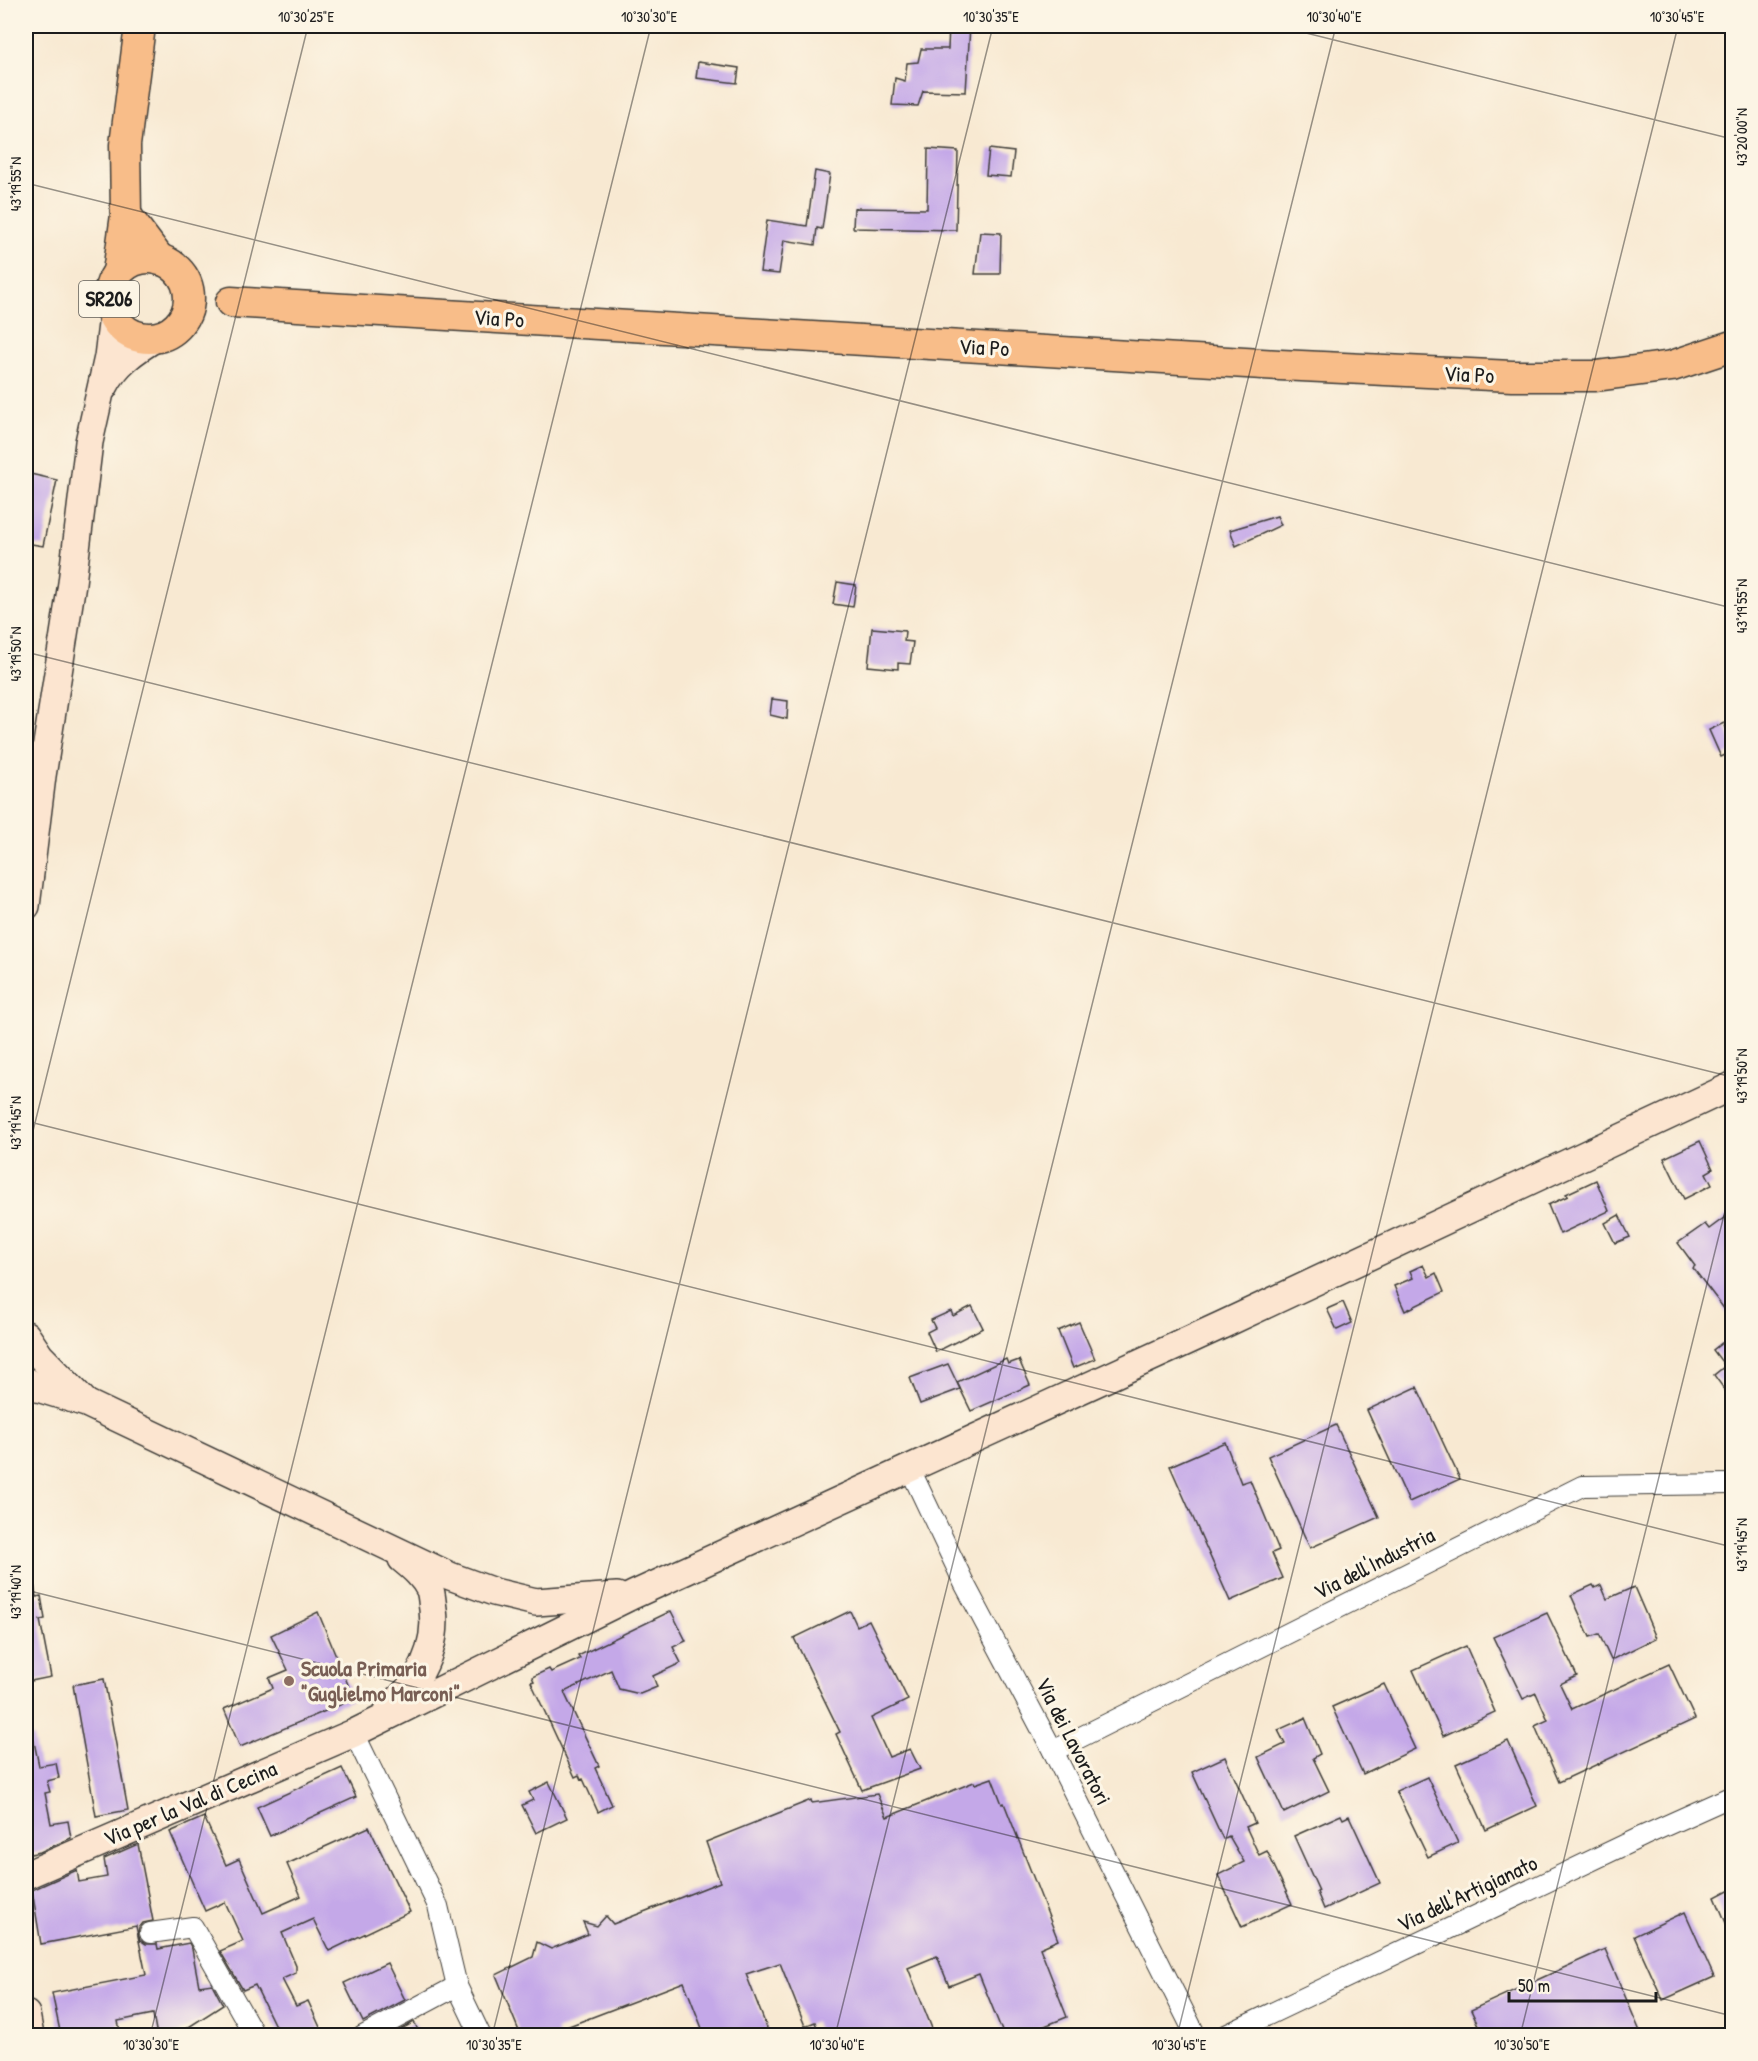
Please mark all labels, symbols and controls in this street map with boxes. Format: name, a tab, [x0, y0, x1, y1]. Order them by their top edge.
text: 10°30'25"E	[278, 6, 334, 27]
text: 10°30'30"E	[621, 6, 677, 27]
text: 10°30'35"E	[963, 6, 1019, 27]
text: 10°30'40"E	[1306, 6, 1362, 27]
text: 10°30'45"E	[1650, 6, 1705, 27]
text: 43°20'00"N	[1731, 108, 1752, 166]
text: 43°19'55"N	[5, 157, 26, 211]
road number: SR206	[79, 281, 139, 317]
street label: Via Po	[473, 301, 525, 335]
street label: Via Po	[958, 331, 1010, 363]
street label: Via Po	[1443, 358, 1495, 390]
text: 43°19'55"N	[1731, 579, 1752, 633]
text: 43°19'50"N	[5, 627, 26, 681]
text: 43°19'50"N	[1731, 1049, 1752, 1103]
text: 43°19'45"N	[5, 1096, 26, 1150]
text: 43°19'45"N	[1731, 1518, 1752, 1572]
street label: Via dell'Industria	[1308, 1520, 1440, 1606]
text: 43°19'40"N	[5, 1565, 26, 1619]
place label: Scuola Primaria "Guglielmo Marconi"	[301, 1653, 460, 1709]
street label: Via dei Lavoratori	[1029, 1672, 1119, 1810]
marker: Scuola Primaria "Guglielmo Marconi"	[282, 1674, 296, 1688]
street label: Via per la Val di Cecina	[99, 1753, 282, 1853]
street label: Via dell'Artigianato	[1392, 1847, 1542, 1939]
scale bar	[1509, 1965, 1656, 2003]
text: 50 m	[1518, 1973, 1550, 1998]
text: 10°30'30"E	[123, 2034, 179, 2055]
text: 10°30'35"E	[466, 2034, 522, 2055]
text: 10°30'40"E	[809, 2034, 865, 2055]
text: 10°30'45"E	[1152, 2034, 1207, 2055]
text: 10°30'50"E	[1494, 2034, 1550, 2055]

